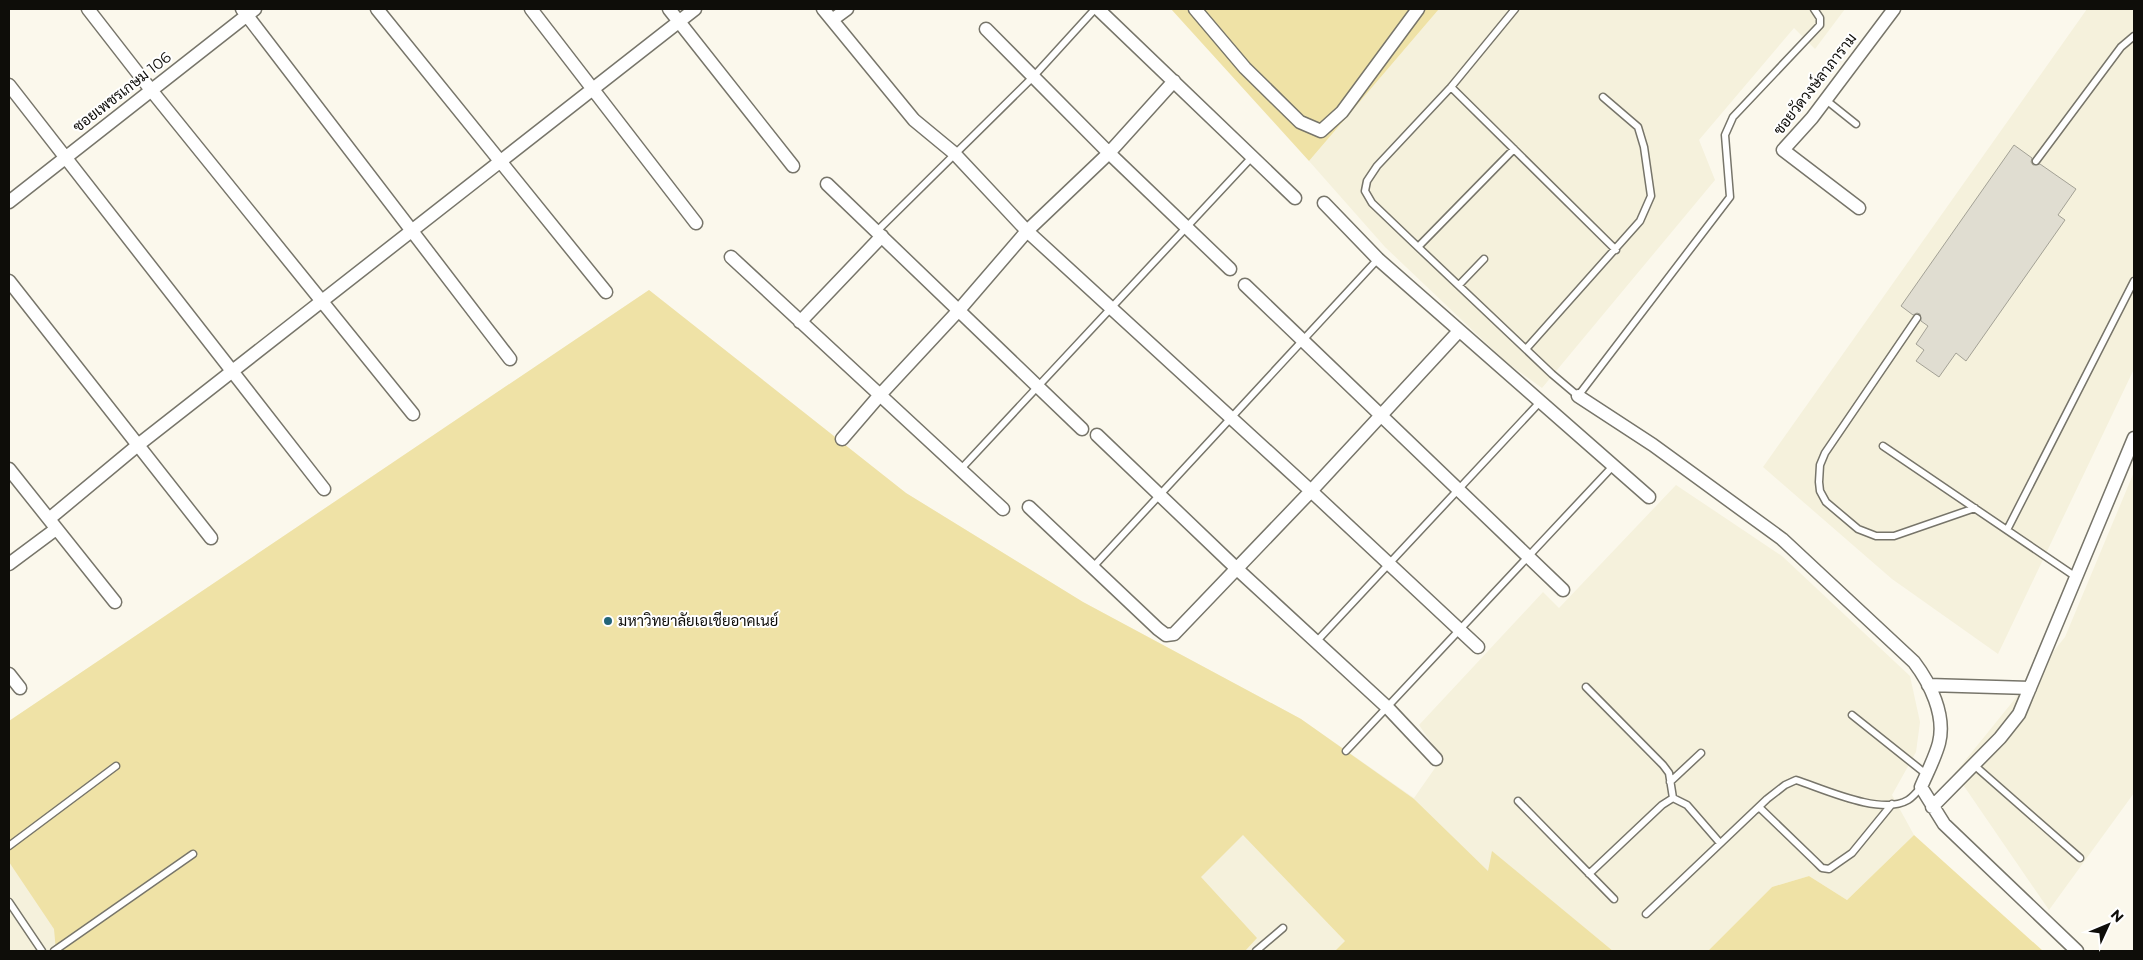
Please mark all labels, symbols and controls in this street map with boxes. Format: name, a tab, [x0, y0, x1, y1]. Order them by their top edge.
street label: ซอยวัดวงษ์ลาภาราม	[1769, 29, 1860, 138]
street label: ซอยเพชรเกษม 106	[69, 47, 175, 136]
place label: มหาวิทยาลัยเอเชียอาคเนย์	[618, 611, 778, 630]
marker: มหาวิทยาลัยเอเชียอาคเนย์	[602, 615, 614, 627]
north arrow	[2083, 900, 2133, 950]
text: N	[2107, 906, 2128, 926]

